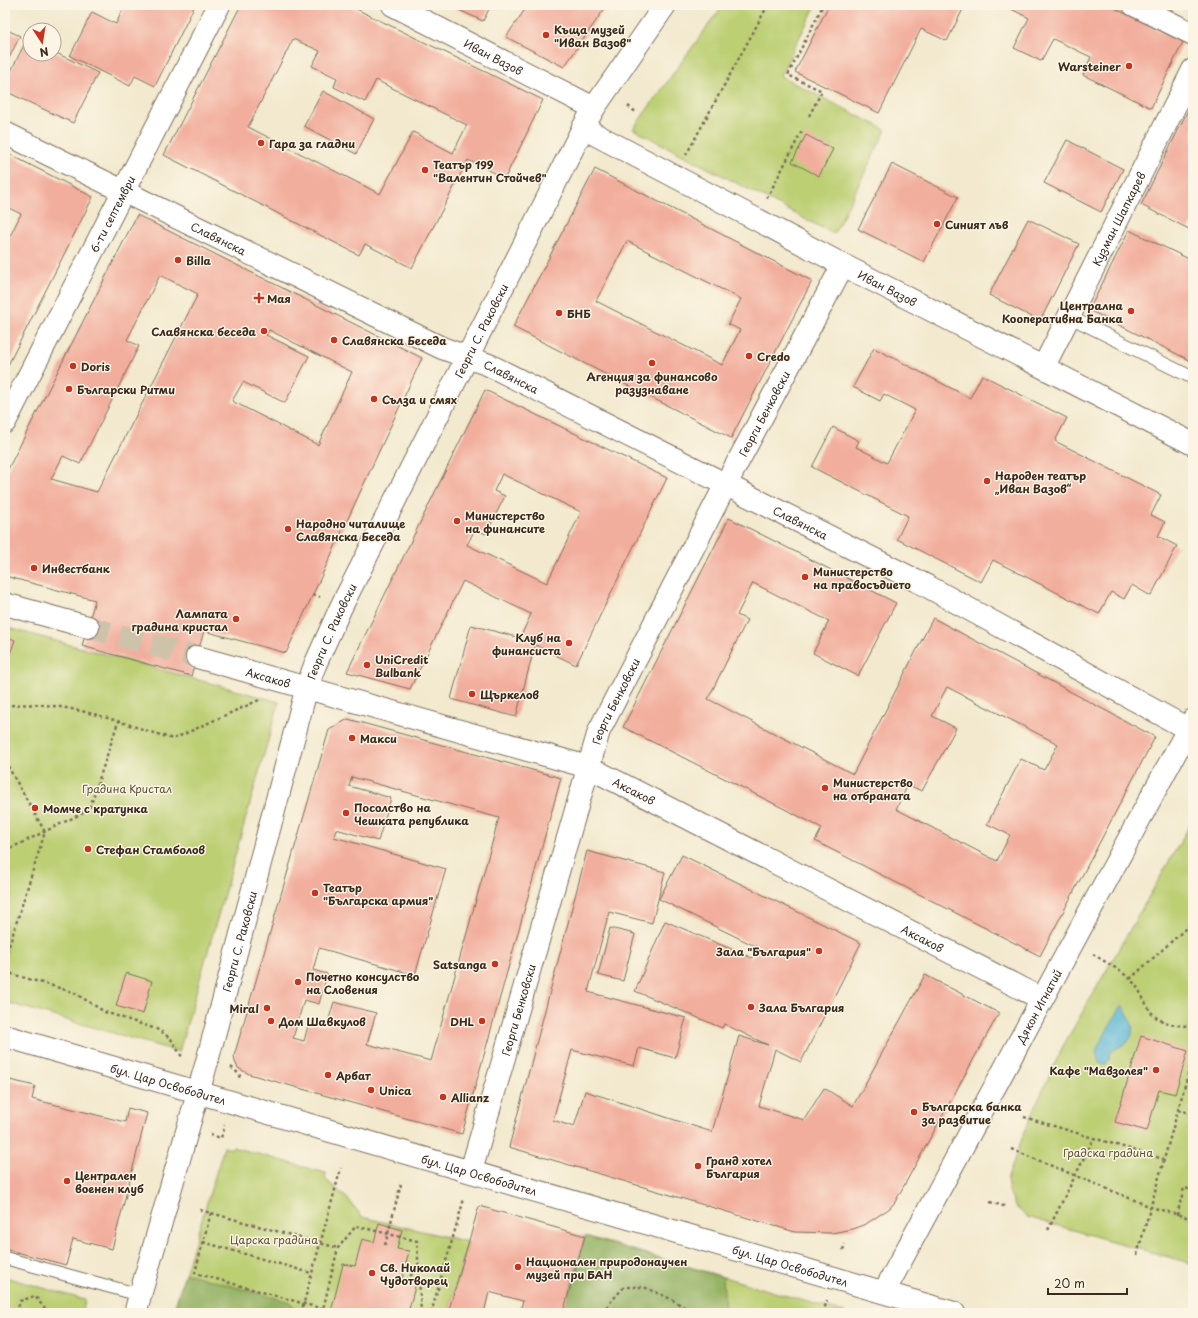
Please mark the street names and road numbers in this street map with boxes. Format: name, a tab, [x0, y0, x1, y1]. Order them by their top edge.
street label: Иван Вазов	[461, 34, 526, 79]
street label: Кузман Шапкарев	[1087, 168, 1149, 269]
street label: 6-ти септември	[85, 172, 139, 255]
street label: Славянска	[188, 217, 249, 259]
street label: Иван Вазов	[855, 266, 920, 310]
street label: Георги С. Раковски	[450, 280, 512, 381]
street label: Славянска	[482, 355, 542, 397]
street label: Георги Бенковски	[734, 368, 794, 459]
street label: Славянска	[770, 501, 831, 543]
street label: Георги С. Раковски	[302, 580, 360, 682]
street label: Георги Бенковски	[587, 655, 644, 747]
street label: Аксаков	[244, 663, 292, 691]
street label: Аксаков	[610, 773, 658, 809]
street label: Георги С. Раковски	[217, 889, 261, 994]
street label: Аксаков	[899, 920, 947, 956]
street label: Георги Бенковски	[496, 962, 539, 1058]
street label: Дякон Игнатий	[1011, 966, 1065, 1047]
street label: бул. Цар Освободител	[108, 1059, 228, 1109]
street label: бул. Цар Освободител	[419, 1149, 539, 1199]
street label: бул. Цар Освободител	[730, 1240, 850, 1290]

